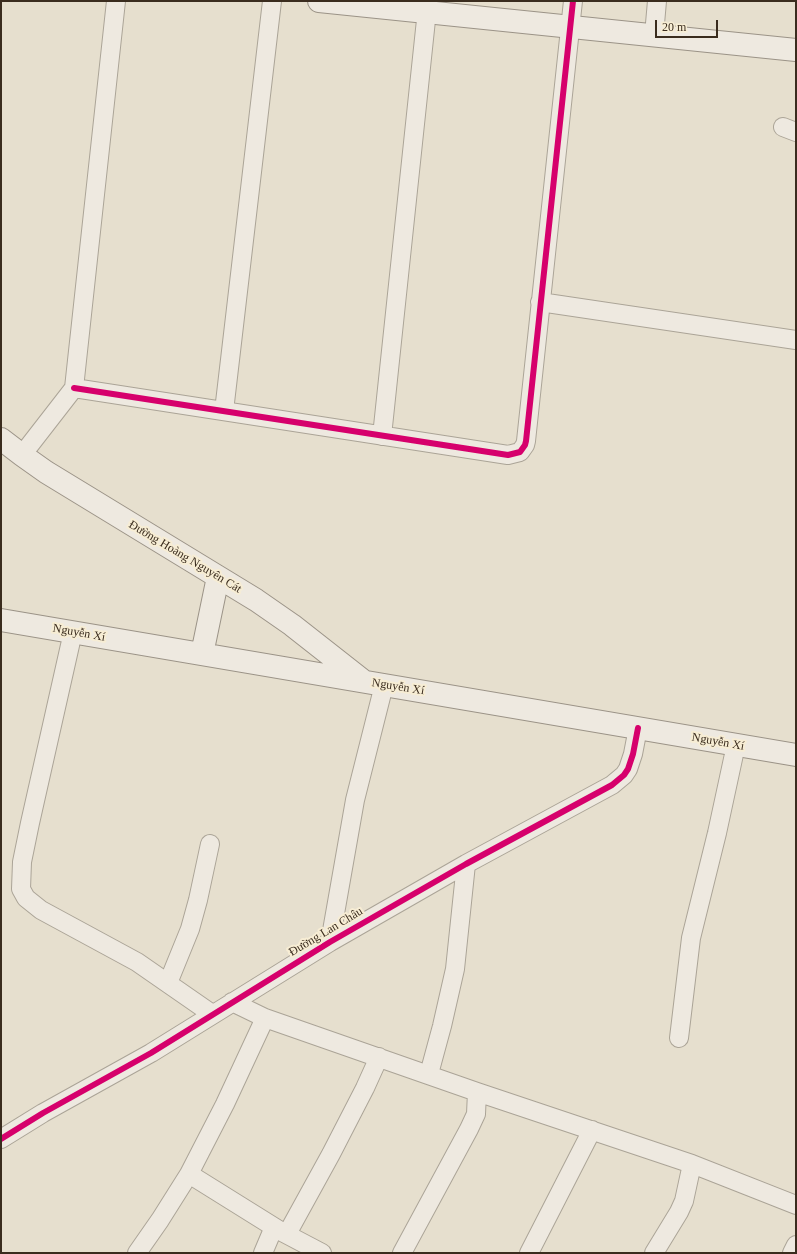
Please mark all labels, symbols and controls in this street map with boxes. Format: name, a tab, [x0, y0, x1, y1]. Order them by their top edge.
scale bar	[657, 12, 720, 38]
text: 20 m	[662, 20, 686, 34]
street label: Đường Hoàng Nguyên Cát	[126, 518, 244, 596]
street label: Nguyễn Xí	[52, 621, 106, 645]
street label: Nguyễn Xí	[371, 676, 425, 698]
street label: Nguyễn Xí	[691, 730, 745, 754]
street label: Đường Lan Châu	[287, 904, 365, 960]

